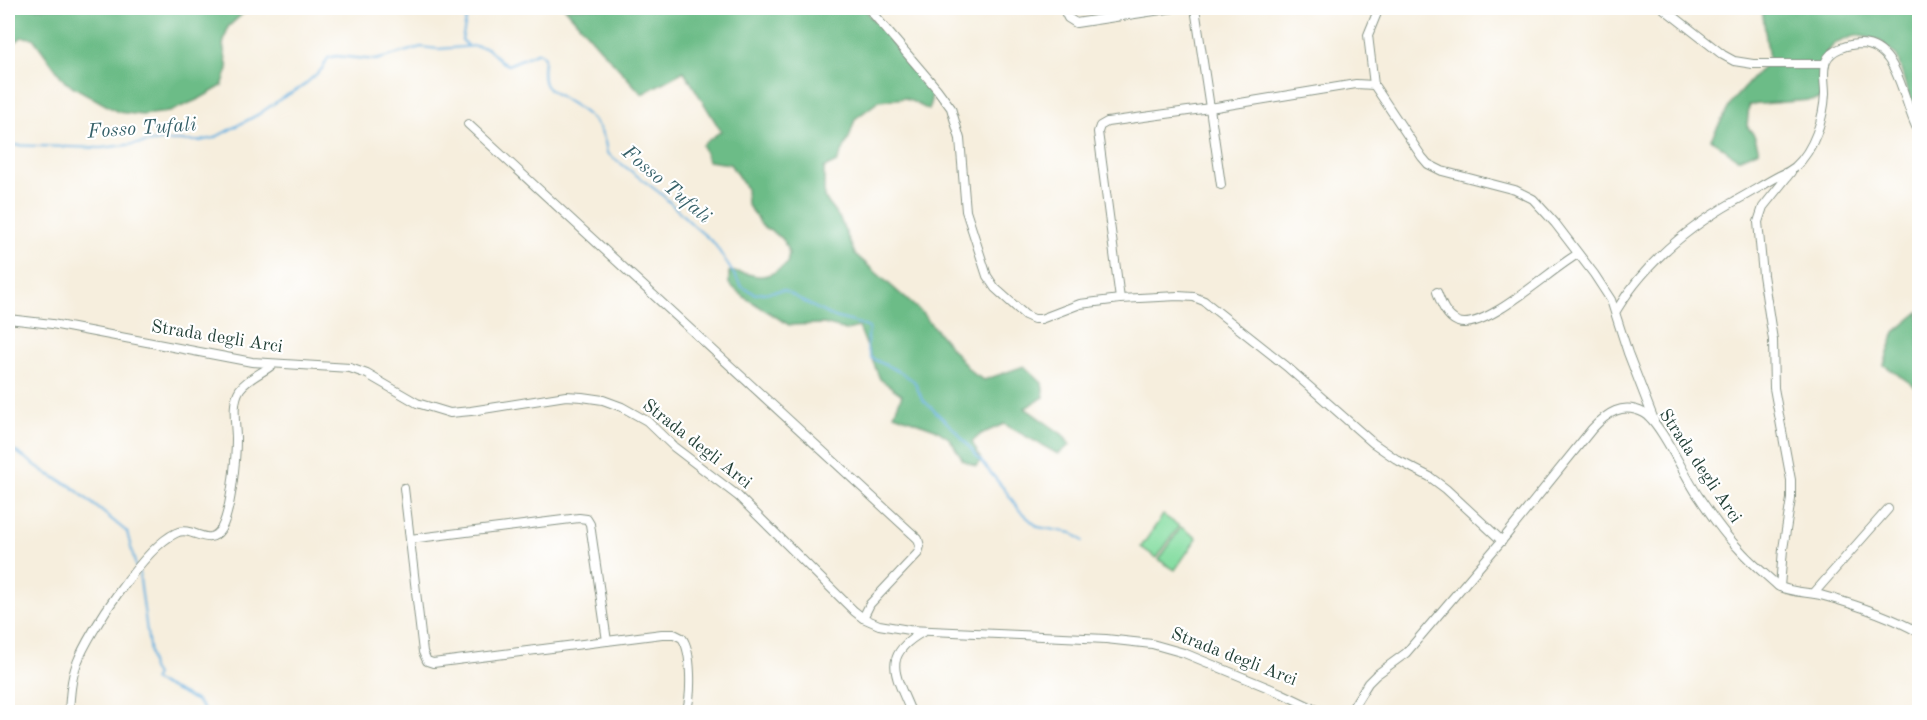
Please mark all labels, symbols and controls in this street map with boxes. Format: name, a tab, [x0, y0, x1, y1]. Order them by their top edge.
water label: Fosso Tufali	[86, 115, 198, 143]
water label: Fosso Tufali	[617, 142, 715, 228]
street label: Strada degli Arci	[150, 318, 284, 356]
street label: Strada degli Arci	[639, 396, 755, 492]
street label: Strada degli Arci	[1655, 406, 1745, 526]
street label: Strada degli Arci	[1169, 625, 1299, 689]

